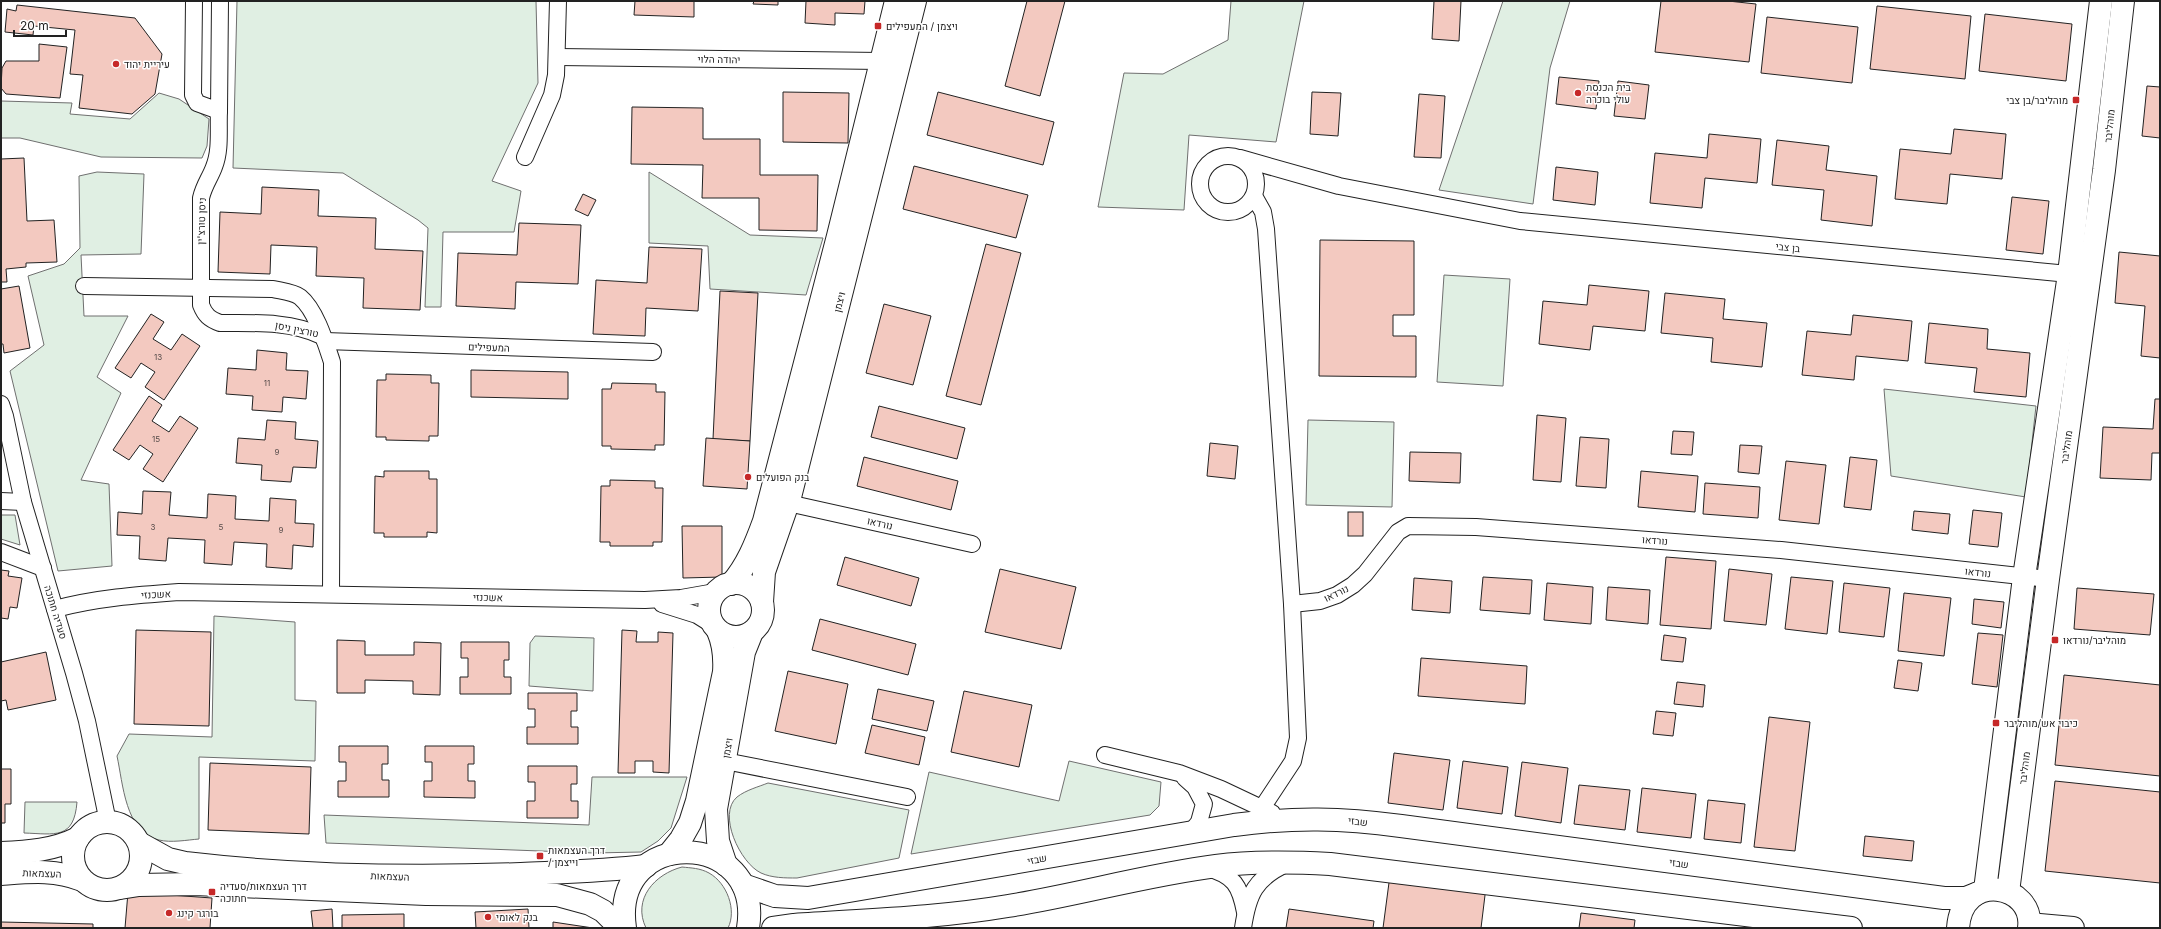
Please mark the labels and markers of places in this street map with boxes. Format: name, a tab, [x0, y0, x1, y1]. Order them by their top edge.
place label: ויצמן / המעפילים	[886, 20, 958, 32]
marker: ויצמן / המעפילים	[873, 21, 883, 31]
place label: עיריית יהוד	[124, 58, 170, 70]
marker: עיריית יהוד	[111, 59, 121, 69]
place label: בית הכנסת עולי בוכרה	[1586, 81, 1632, 105]
marker: בית הכנסת עולי בוכרה	[1573, 88, 1583, 98]
place label: מוהליבר/בן צבי	[2006, 94, 2068, 106]
marker: מוהליבר/בן צבי	[2071, 95, 2081, 105]
place label: בנק הפועלים	[756, 471, 810, 483]
marker: בנק הפועלים	[743, 472, 753, 482]
place label: מוהליבר/נורדאו	[2063, 634, 2126, 646]
marker: מוהליבר/נורדאו	[2050, 635, 2060, 645]
place label: כיבוי אש/מוהליבר	[2004, 717, 2078, 729]
marker: כיבוי אש/מוהליבר	[1991, 718, 2001, 728]
place label: דרך העצמאות / וייצמן	[548, 844, 605, 868]
marker: דרך העצמאות / וייצמן	[535, 851, 545, 861]
place label: דרך העצמאות/סעדיה חתוכה	[220, 880, 307, 904]
marker: דרך העצמאות/סעדיה חתוכה	[207, 887, 217, 897]
place label: בורגר קינג	[177, 907, 219, 919]
marker: בורגר קינג	[164, 908, 174, 918]
place label: בנק לאומי	[496, 911, 539, 923]
marker: בנק לאומי	[483, 912, 493, 922]

